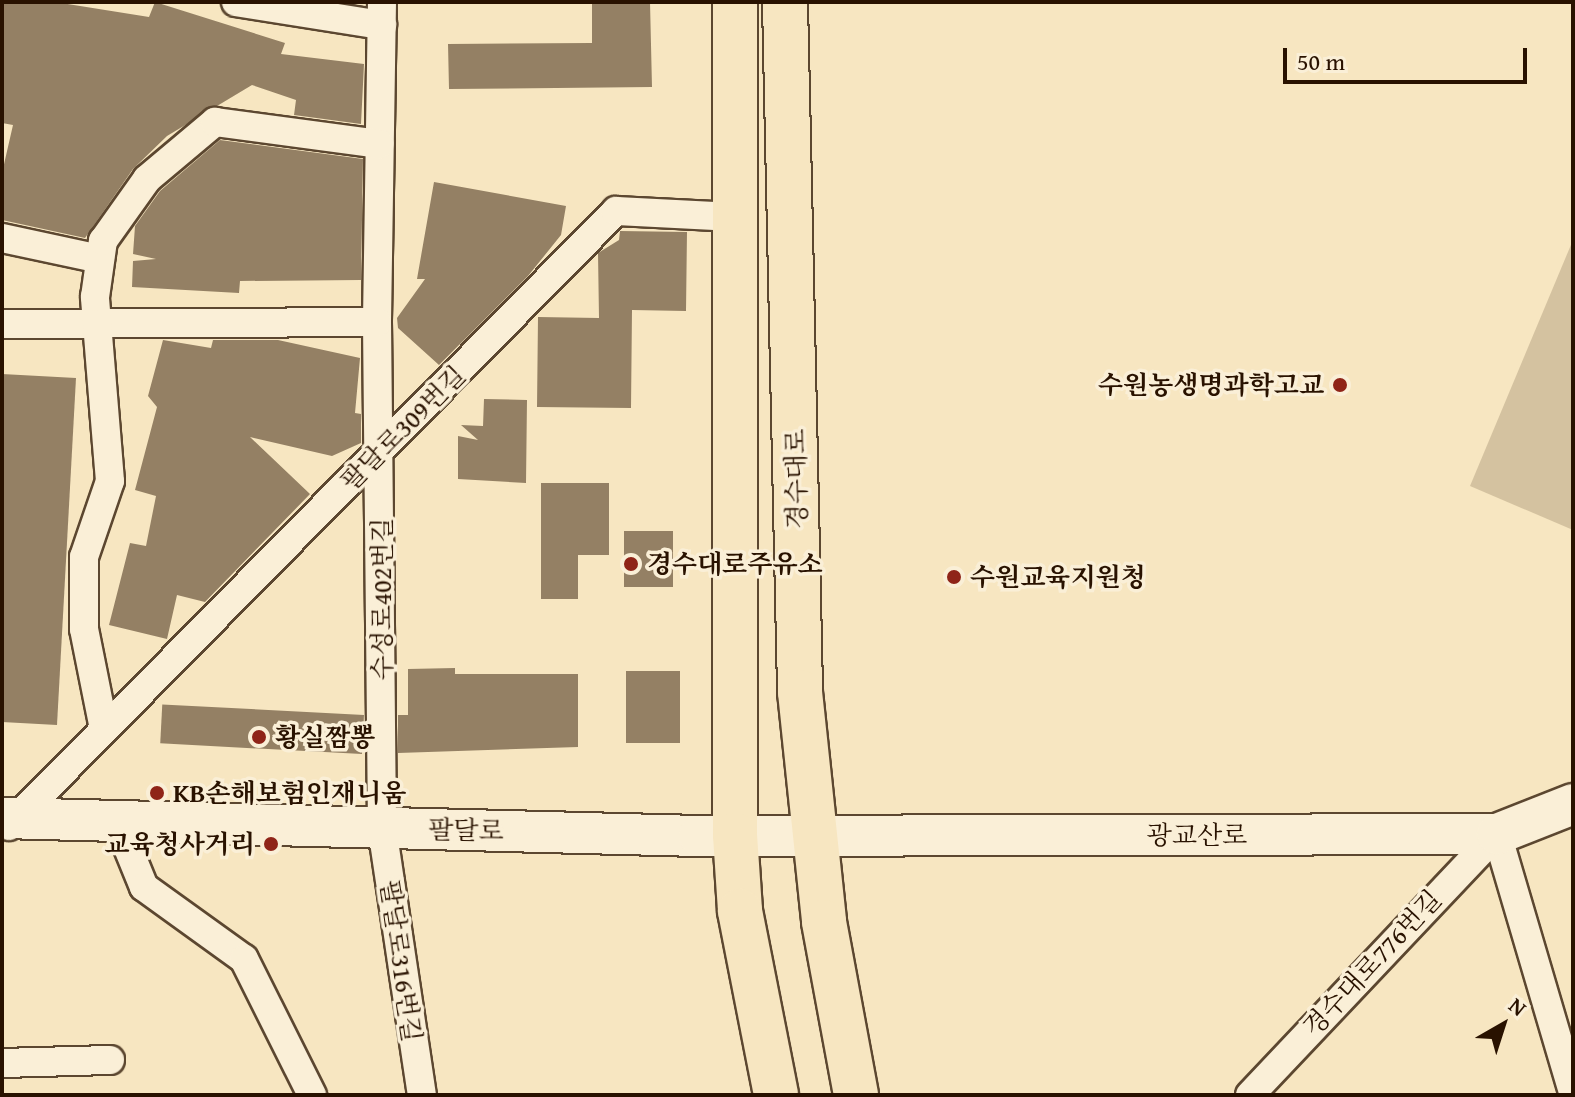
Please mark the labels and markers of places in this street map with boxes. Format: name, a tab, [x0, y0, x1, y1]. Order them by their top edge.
place label: 수원농생명과학고교	[1098, 369, 1324, 401]
marker: 수원농생명과학고교	[1331, 376, 1349, 394]
place label: 경수대로주유소	[647, 548, 823, 580]
marker: 경수대로주유소	[622, 555, 640, 573]
place label: 수원교육지원청	[970, 561, 1146, 593]
marker: 수원교육지원청	[945, 568, 963, 586]
place label: 황실짬뽕	[275, 721, 375, 753]
marker: 황실짬뽕	[250, 728, 268, 746]
place label: KB손해보험인재니움	[173, 777, 406, 809]
marker: KB손해보험인재니움	[148, 784, 166, 802]
place label: 교육청사거리	[104, 828, 255, 860]
marker: 교육청사거리	[262, 835, 280, 853]

